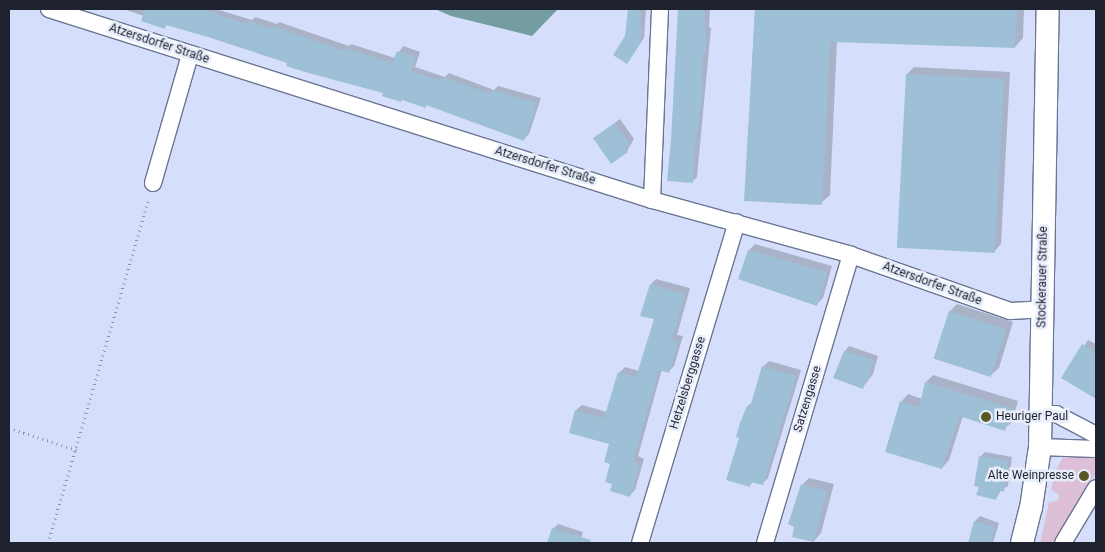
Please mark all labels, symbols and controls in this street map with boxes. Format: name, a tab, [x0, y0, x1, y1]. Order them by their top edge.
street label: Atzersdorfer Straße	[107, 21, 211, 67]
street label: Atzersdorfer Straße	[493, 144, 597, 188]
street label: Stockerauer Straße	[1035, 226, 1051, 328]
street label: Atzersdorfer Straße	[881, 259, 983, 309]
street label: Hetzelsberggasse	[667, 335, 709, 431]
street label: Satzengasse	[791, 364, 825, 434]
place label: Heuriger Paul	[996, 410, 1068, 424]
marker: Heuriger Paul	[980, 411, 992, 423]
place label: Alte Weinpresse	[988, 469, 1074, 483]
marker: Alte Weinpresse	[1078, 470, 1090, 482]

